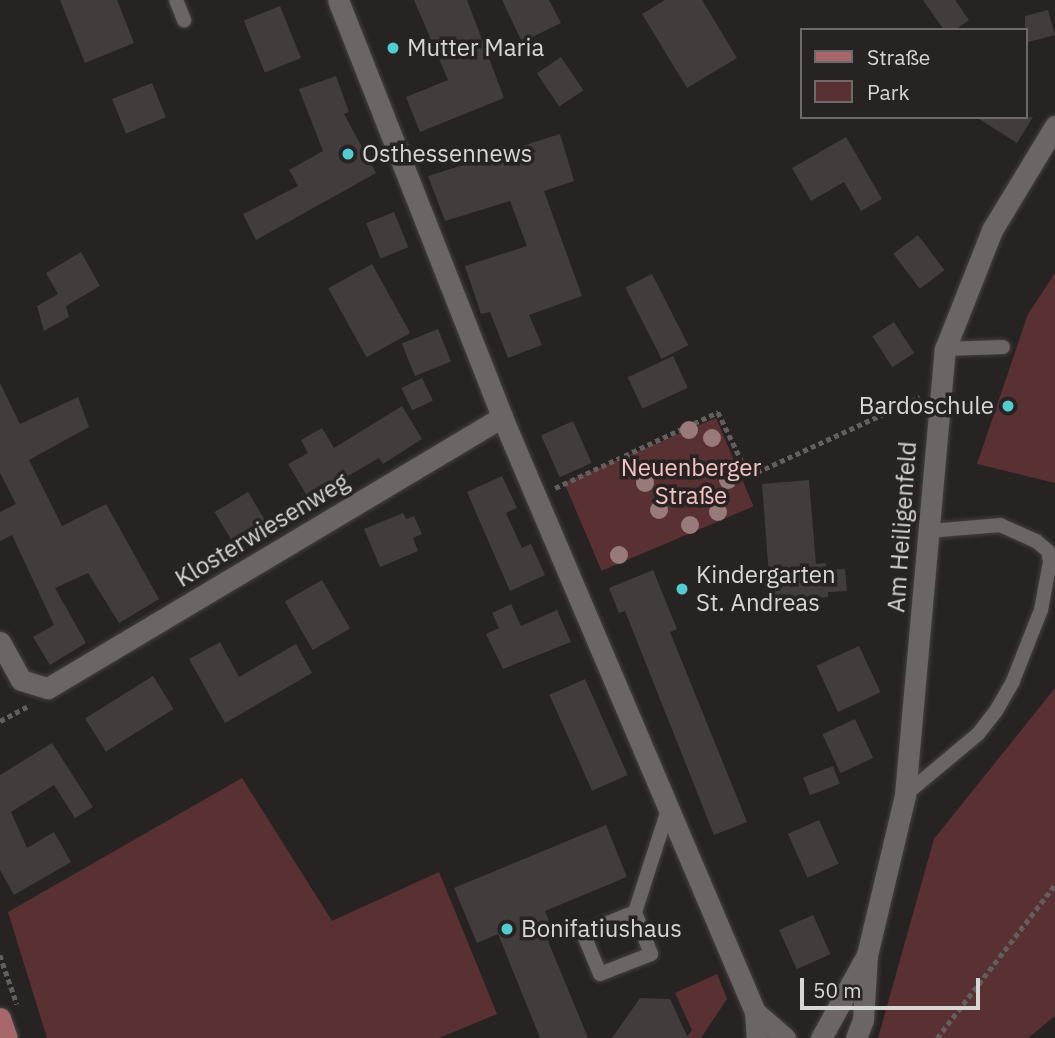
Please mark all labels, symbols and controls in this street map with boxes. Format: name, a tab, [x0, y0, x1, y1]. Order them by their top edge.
legend	[800, 28, 1027, 119]
place label: Mutter Maria	[407, 34, 544, 62]
marker: Mutter Maria	[385, 40, 401, 56]
text: Straße	[867, 43, 930, 71]
text: Park	[867, 78, 910, 106]
place label: Osthessennews	[362, 140, 533, 168]
marker: Osthessennews	[340, 146, 356, 162]
place label: Bardoschule	[859, 392, 994, 420]
marker: Bardoschule	[1000, 398, 1016, 414]
street label: Am Heiligenfeld	[882, 441, 922, 613]
park label: Neuenberger Straße	[621, 454, 761, 510]
street label: Klosterwiesenweg	[170, 467, 354, 593]
place label: Kindergarten St. Andreas	[696, 561, 836, 617]
marker: Kindergarten St. Andreas	[674, 581, 690, 597]
place label: Bonifatiushaus	[521, 915, 682, 943]
marker: Bonifatiushaus	[499, 921, 515, 937]
scale bar	[803, 964, 983, 1008]
text: 50 m	[813, 976, 862, 1004]

